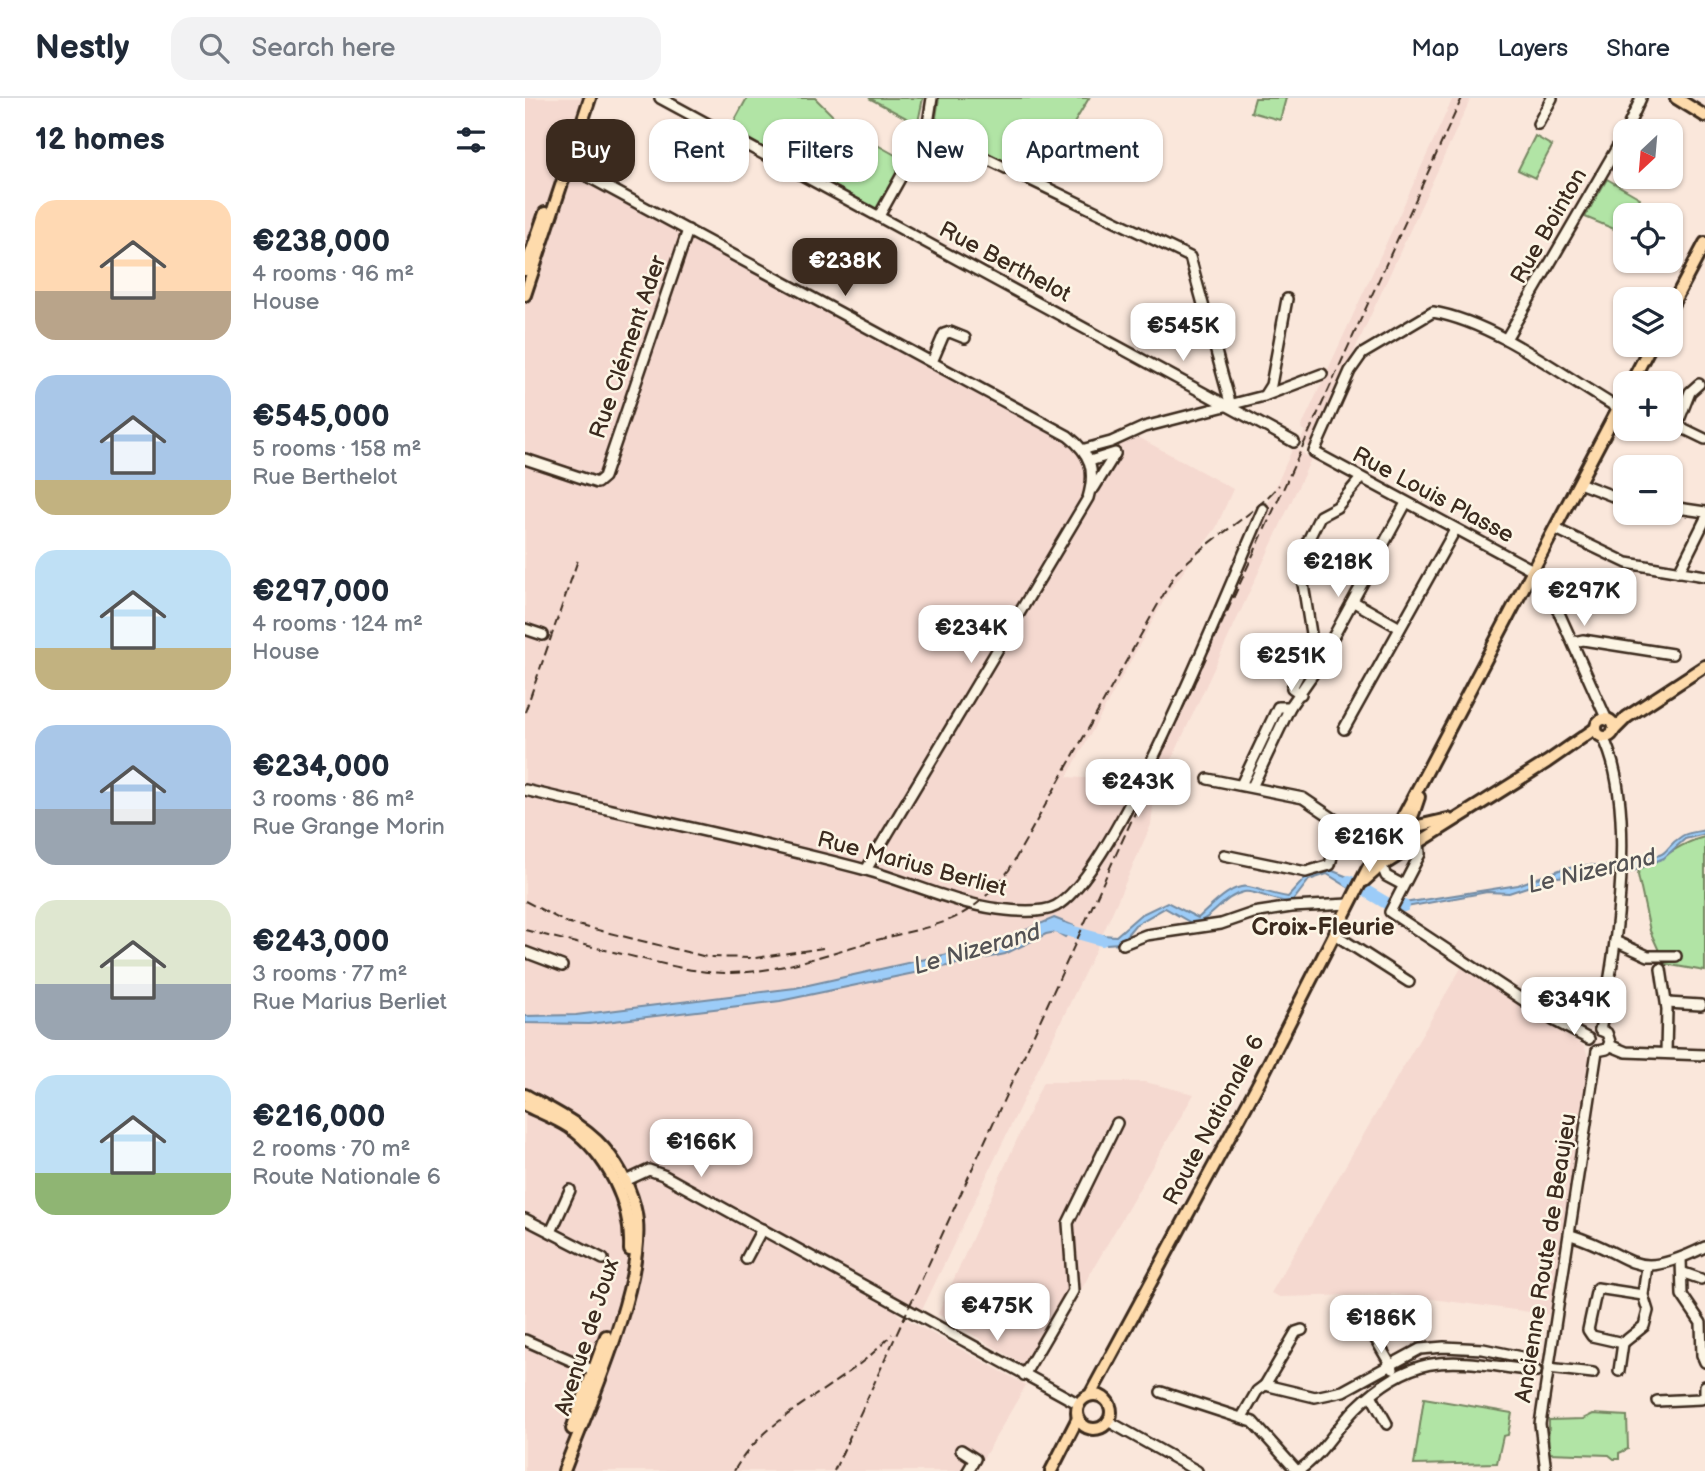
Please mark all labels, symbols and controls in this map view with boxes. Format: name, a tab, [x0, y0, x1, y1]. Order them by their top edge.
search box	[171, 17, 661, 80]
text: Nestly	[35, 28, 129, 68]
icon: search	[195, 29, 233, 67]
text: Search here	[251, 33, 395, 64]
text: Map	[1411, 34, 1459, 63]
text: Layers	[1497, 34, 1568, 63]
text: Share	[1606, 34, 1670, 63]
chip: Buy	[546, 119, 635, 182]
chip: Rent	[649, 119, 749, 182]
chip: Filters	[763, 119, 878, 182]
chip: New	[892, 119, 988, 182]
chip: Apartment	[1002, 119, 1163, 182]
north arrow	[1613, 119, 1683, 189]
map controls	[1613, 119, 1683, 525]
icon: filters	[452, 121, 490, 159]
text: 12 homes	[35, 122, 165, 158]
street label: Rue Bointon	[1505, 163, 1593, 289]
button: locate	[1613, 203, 1683, 273]
street label: Rue Berthelot	[934, 216, 1076, 308]
text: €238,000	[252, 224, 390, 260]
icon: home	[91, 228, 175, 312]
pin: €238K	[796, 238, 894, 298]
text: €238K	[808, 247, 882, 275]
street label: Rue Clément Ader	[584, 251, 673, 442]
text: 4 rooms · 96 m²	[252, 260, 414, 288]
button: layers	[1613, 287, 1683, 357]
text: House	[252, 288, 319, 316]
pin: €545K	[1134, 303, 1232, 363]
text: €545K	[1146, 312, 1220, 340]
button: +	[1613, 371, 1683, 441]
text: €545,000	[252, 399, 390, 435]
icon: home	[91, 403, 175, 487]
text: 5 rooms · 158 m²	[252, 435, 421, 463]
street label: Rue Louis Plasse	[1347, 441, 1519, 549]
button: −	[1613, 455, 1683, 525]
text: Rue Berthelot	[252, 463, 397, 491]
pin: €218K	[1289, 540, 1387, 599]
text: €218K	[1303, 548, 1373, 576]
pin: €297K	[1535, 568, 1633, 628]
text: €297,000	[252, 574, 389, 610]
text: €297K	[1548, 577, 1620, 605]
icon: home	[91, 578, 175, 662]
pin: €234K	[922, 606, 1020, 665]
text: 4 rooms · 124 m²	[252, 610, 423, 638]
text: €234K	[934, 614, 1008, 642]
pin: €251K	[1242, 634, 1340, 693]
text: House	[252, 638, 319, 666]
text: €251K	[1256, 642, 1326, 670]
text: €234,000	[252, 749, 390, 785]
icon: home	[91, 753, 175, 837]
pin: €243K	[1089, 760, 1187, 819]
text: €243K	[1102, 768, 1174, 796]
text: 3 rooms · 86 m²	[252, 785, 414, 813]
text: Rue Grange Morin	[252, 813, 445, 841]
pin: €216K	[1320, 814, 1418, 874]
text: €216K	[1334, 823, 1404, 851]
street label: Rue Marius Berliet	[814, 825, 1010, 903]
water label: Le Nizerand	[1525, 842, 1660, 900]
district label: Croix-Fleurie	[1251, 913, 1395, 942]
water label: Le Nizerand	[910, 917, 1045, 981]
text: €243,000	[252, 924, 389, 960]
icon: home	[91, 928, 175, 1012]
text: 3 rooms · 77 m²	[252, 960, 408, 988]
pin: €349K	[1525, 978, 1623, 1037]
text: €349K	[1537, 986, 1611, 1014]
text: Rue Marius Berliet	[252, 988, 447, 1016]
street label: Route Nationale 6	[1157, 1030, 1271, 1210]
text: €216,000	[252, 1099, 386, 1135]
icon: home	[91, 1103, 175, 1187]
street label: Ancienne Route de Beaujeu	[1509, 1111, 1583, 1405]
pin: €166K	[652, 1119, 750, 1179]
text: €166K	[666, 1128, 736, 1156]
text: 2 rooms · 70 m²	[252, 1135, 411, 1163]
text: Route Nationale 6	[252, 1163, 441, 1191]
street label: Avenue de Joux	[548, 1255, 626, 1419]
pin: €475K	[948, 1284, 1046, 1343]
text: €475K	[961, 1292, 1033, 1320]
pin: €186K	[1332, 1296, 1430, 1355]
text: €186K	[1346, 1304, 1416, 1332]

